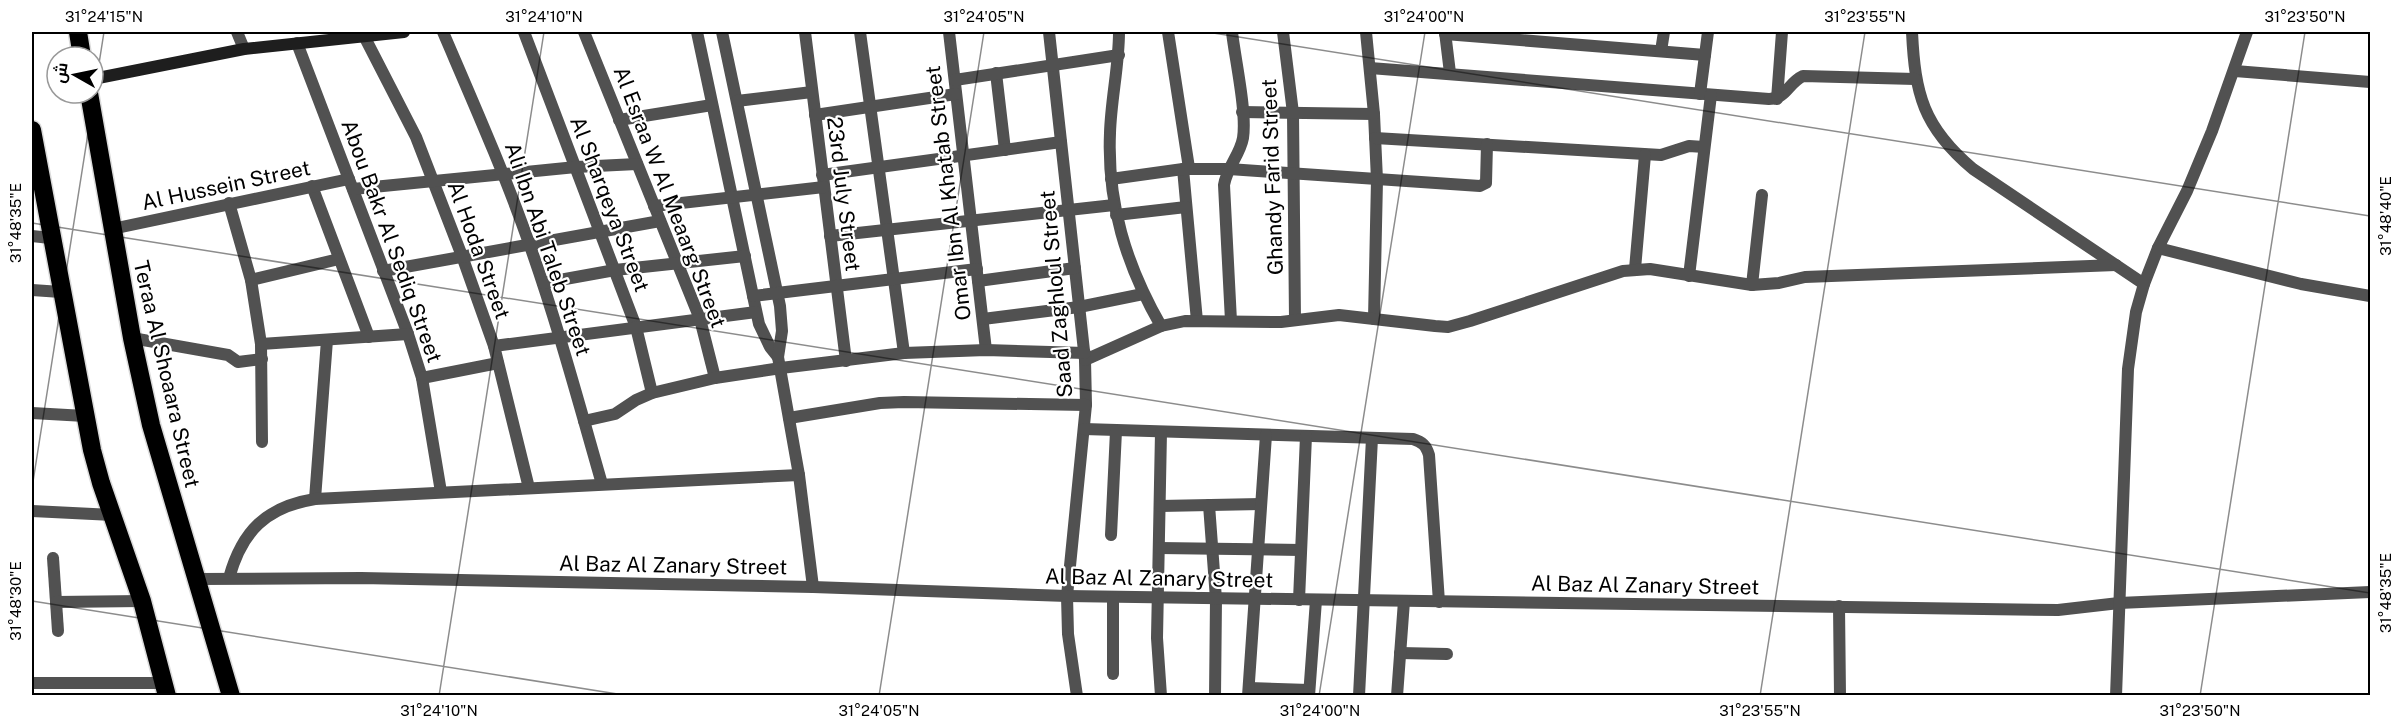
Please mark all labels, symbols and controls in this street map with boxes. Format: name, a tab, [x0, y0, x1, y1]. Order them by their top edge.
text: 31°24'15"N	[65, 8, 143, 25]
text: 31°24'10"N	[505, 8, 583, 25]
text: 31°24'05"N	[943, 8, 1025, 25]
text: 31°24'00"N	[1384, 8, 1464, 25]
text: 31°23'55"N	[1824, 8, 1906, 25]
text: 31°23'50"N	[2264, 8, 2346, 25]
north arrow	[45, 45, 105, 105]
text: ش	[50, 61, 72, 84]
street label: Al Esraa W Al Meaarg Street	[609, 63, 731, 331]
street label: Omar Ibn Al Khatab Street	[920, 64, 976, 322]
street label: Ghandy Farid Street	[1256, 78, 1288, 276]
street label: Al Sharqeya Street	[565, 113, 655, 295]
street label: 23rd July Street	[822, 115, 866, 273]
street label: Abou Bakr Al Sediq Street	[336, 116, 448, 366]
street label: Ali Ibn Abi Taleb Street	[500, 139, 596, 359]
street label: Al Hussein Street	[139, 155, 313, 215]
text: 31°48'40"E	[2377, 176, 2394, 256]
street label: Al Hoda Street	[442, 178, 516, 322]
text: 31°48'35"E	[7, 183, 24, 263]
street label: Saad Zaghloul Street	[1034, 189, 1078, 399]
street label: Teraa Al Shoaara Street	[129, 258, 205, 490]
street label: Al Baz Al Zanary Street	[559, 551, 787, 579]
text: 31°48'35"E	[2377, 553, 2394, 633]
text: 31°48'30"E	[7, 561, 24, 641]
street label: Al Baz Al Zanary Street	[1045, 564, 1273, 592]
street label: Al Baz Al Zanary Street	[1531, 571, 1759, 599]
text: 31°24'10"N	[400, 702, 478, 719]
text: 31°24'05"N	[838, 702, 920, 719]
text: 31°24'00"N	[1280, 702, 1360, 719]
text: 31°23'55"N	[1719, 702, 1801, 719]
text: 31°23'50"N	[2159, 702, 2241, 719]

